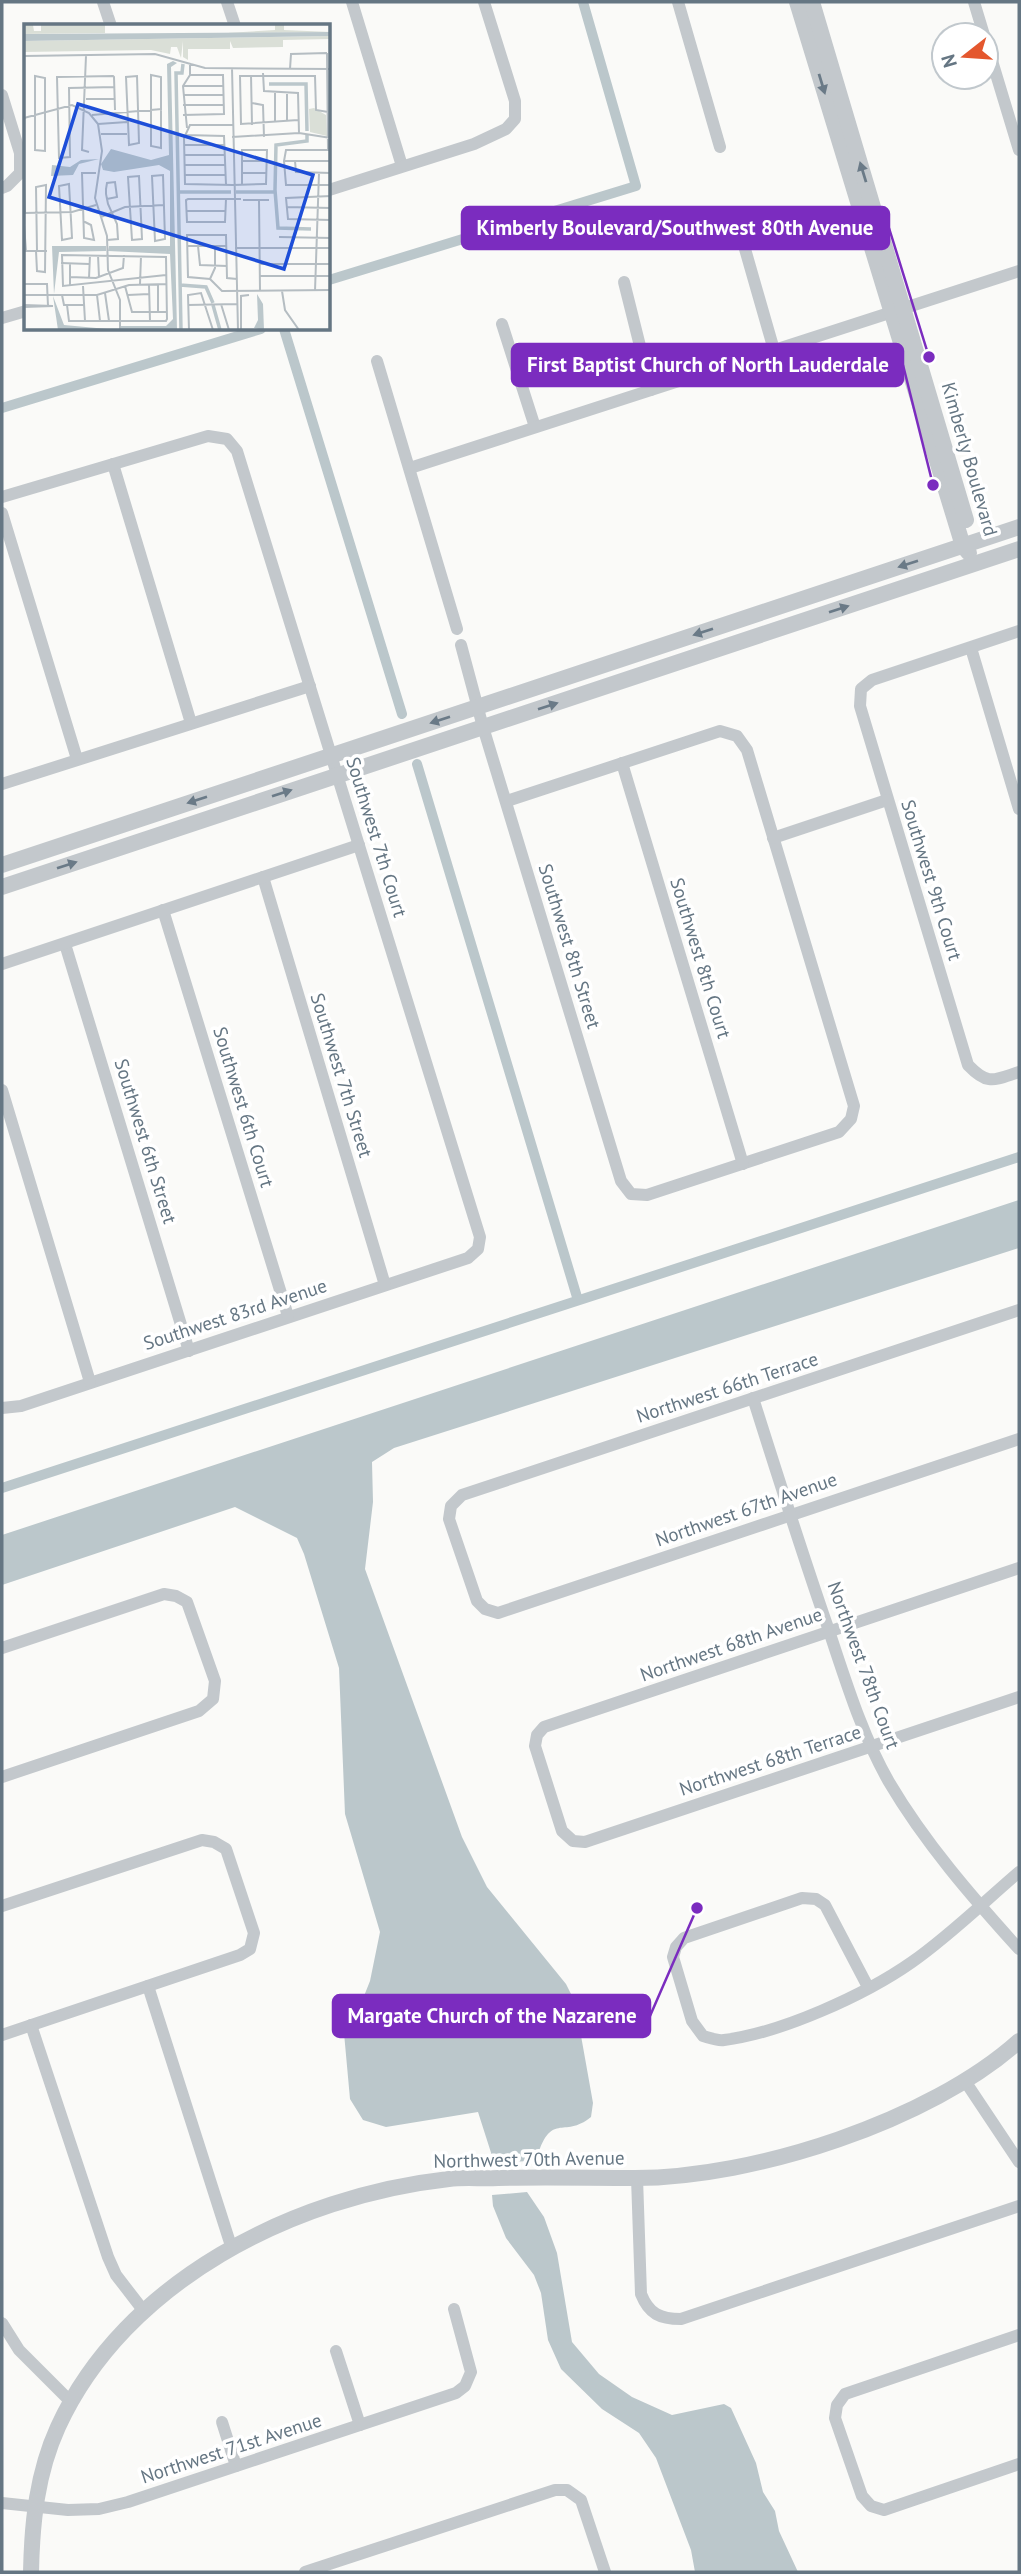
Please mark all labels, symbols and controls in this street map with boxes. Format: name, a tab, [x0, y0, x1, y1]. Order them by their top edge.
north arrow	[930, 21, 1000, 91]
inset map	[24, 24, 331, 331]
text: N	[935, 51, 962, 70]
one-way arrow	[818, 74, 828, 95]
one-way arrow	[858, 161, 868, 182]
callout: Kimberly Boulevard/Southwest 80th Avenue	[462, 207, 889, 249]
text: Kimberly Boulevard/Southwest 80th Avenue	[476, 214, 874, 241]
callout: First Baptist Church of North Lauderdale	[512, 344, 903, 386]
text: First Baptist Church of North Lauderdale	[527, 351, 889, 378]
street label: Kimberly Boulevard	[937, 379, 1003, 539]
one-way arrow	[897, 559, 918, 570]
one-way arrow	[828, 603, 849, 614]
one-way arrow	[692, 627, 713, 638]
one-way arrow	[538, 700, 559, 710]
one-way arrow	[430, 715, 451, 725]
street label: Southwest 7th Court	[341, 754, 413, 920]
one-way arrow	[272, 787, 293, 798]
one-way arrow	[186, 796, 207, 806]
street label: Southwest 9th Court	[896, 797, 968, 964]
one-way arrow	[56, 859, 77, 870]
street label: Southwest 8th Street	[534, 861, 607, 1032]
street label: Southwest 8th Court	[665, 875, 737, 1042]
street label: Southwest 7th Street	[306, 990, 379, 1161]
street label: Southwest 6th Court	[208, 1024, 280, 1191]
street label: Southwest 6th Street	[110, 1056, 183, 1227]
street label: Southwest 83rd Avenue	[140, 1273, 330, 1355]
street label: Northwest 66th Terrace	[633, 1346, 821, 1428]
street label: Northwest 67th Avenue	[652, 1467, 840, 1551]
street label: Northwest 78th Court	[823, 1578, 906, 1753]
street label: Northwest 68th Avenue	[637, 1602, 825, 1686]
street label: Northwest 68th Terrace	[676, 1719, 864, 1801]
callout: Margate Church of the Nazarene	[333, 1995, 650, 2037]
text: Margate Church of the Nazarene	[347, 2002, 637, 2029]
street label: Northwest 70th Avenue	[433, 2145, 625, 2173]
street label: Northwest 71st Avenue	[138, 2407, 324, 2489]

